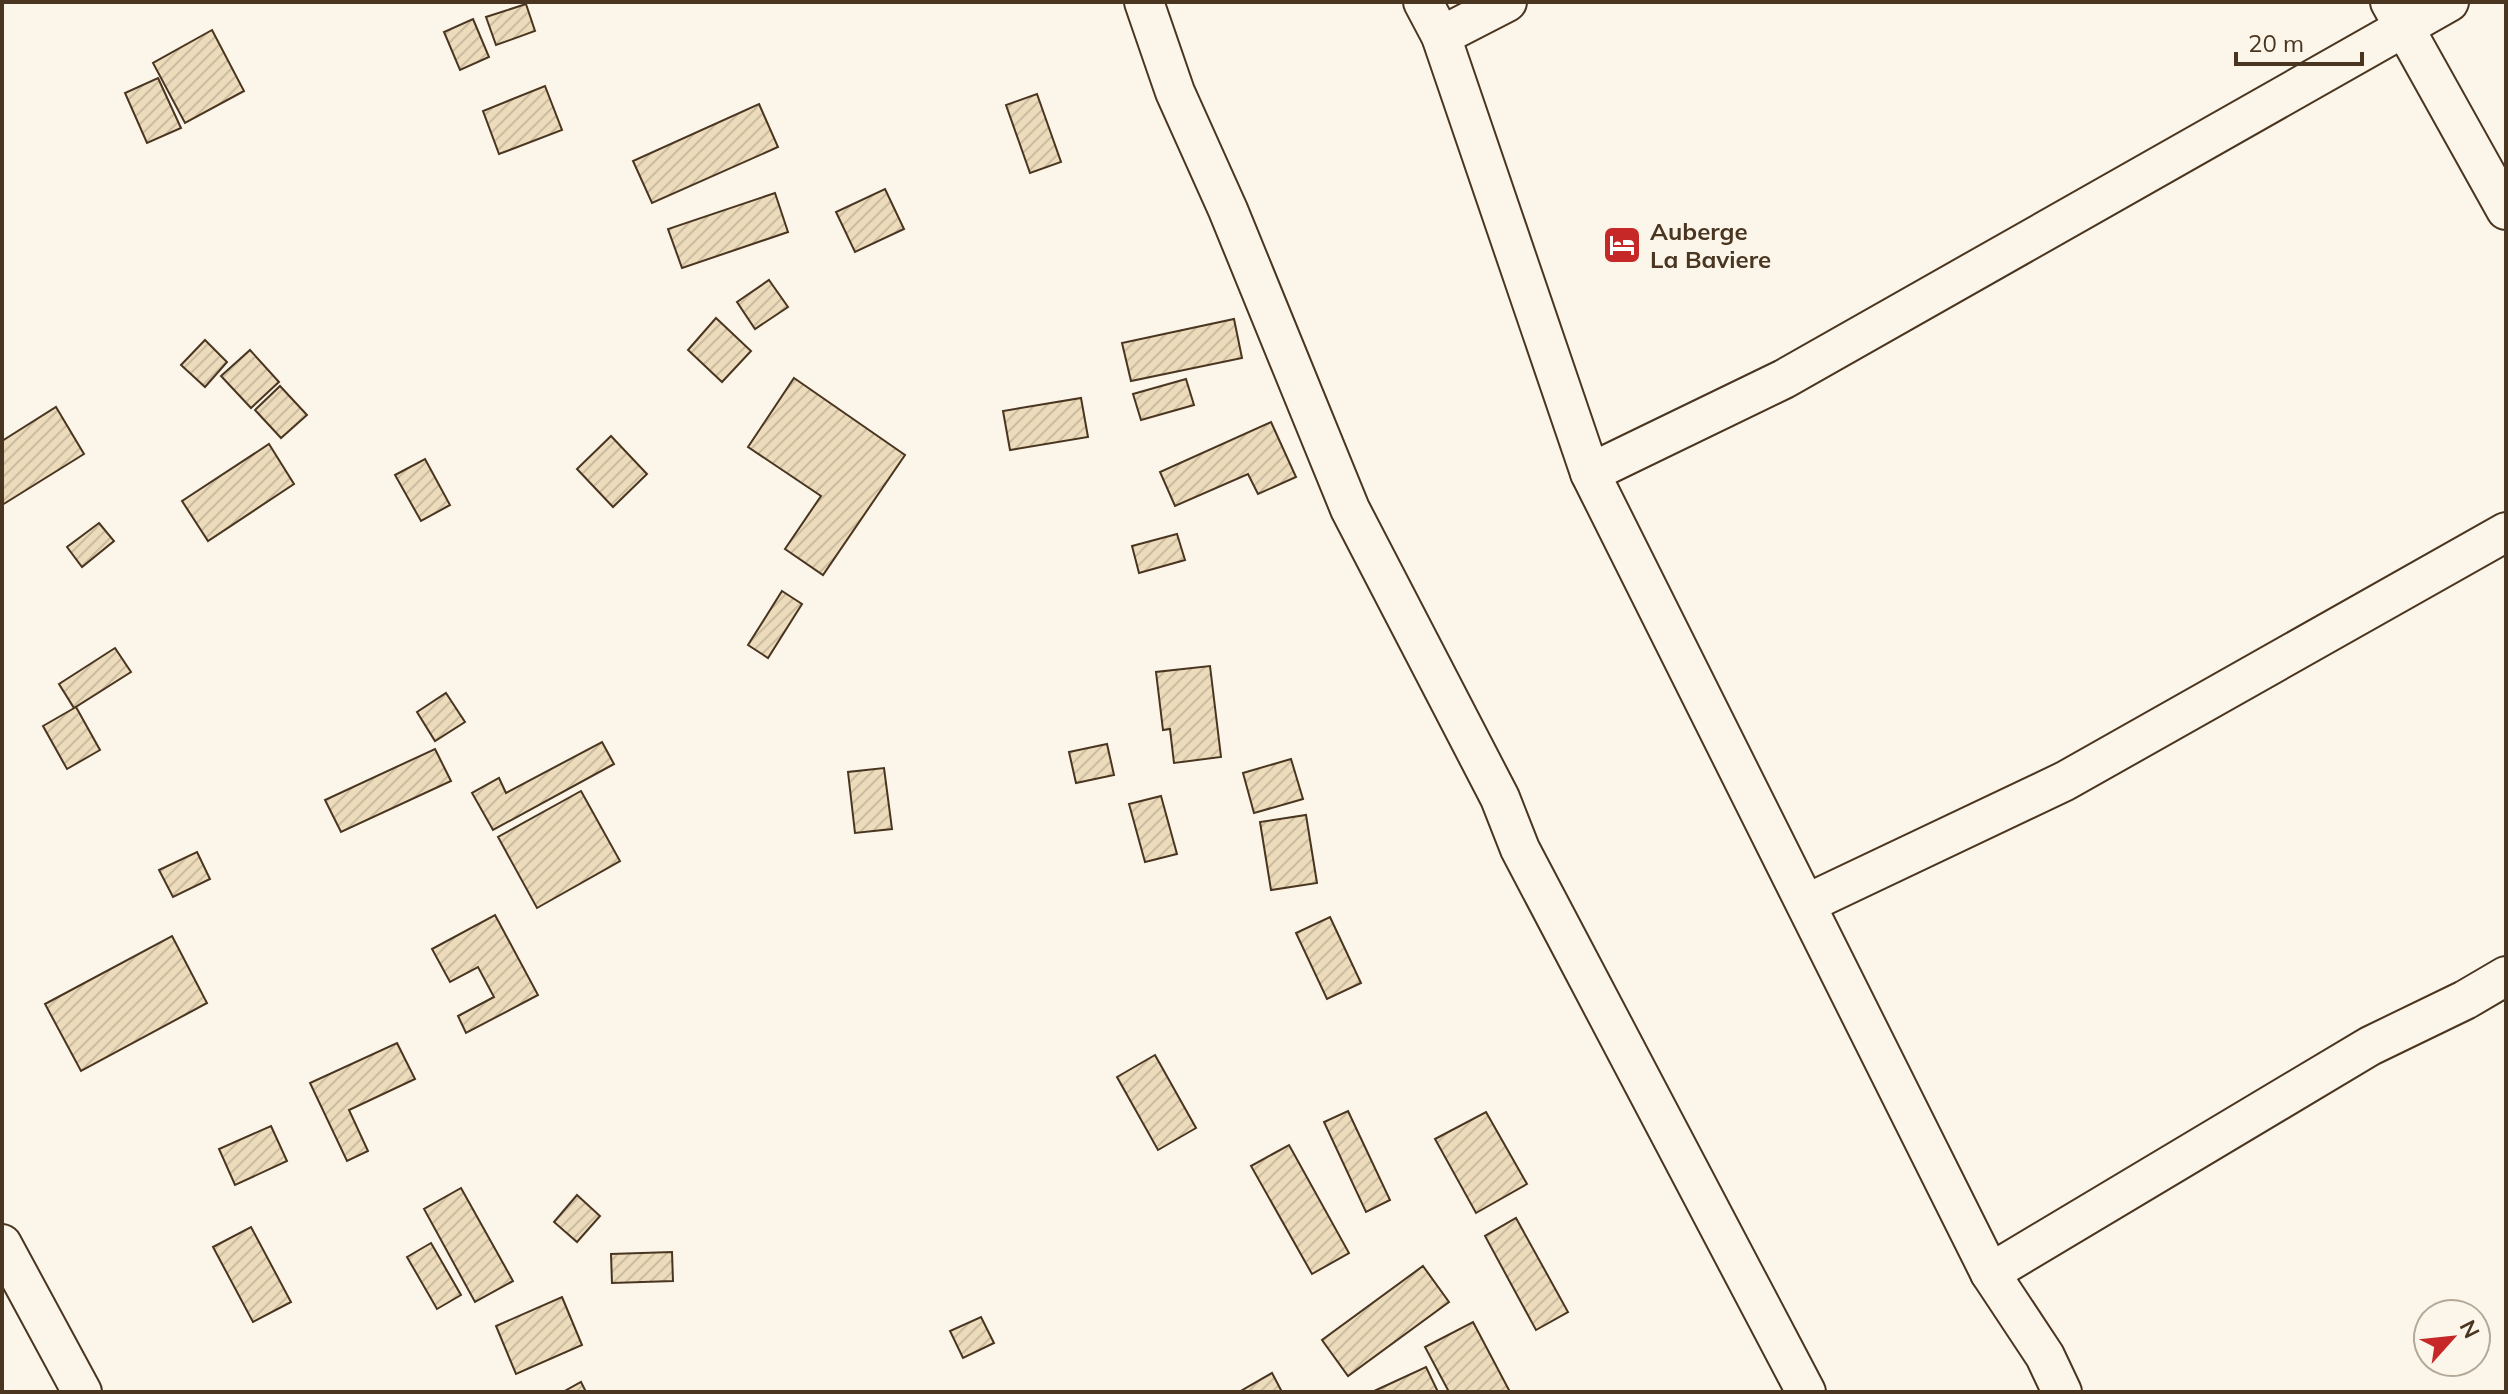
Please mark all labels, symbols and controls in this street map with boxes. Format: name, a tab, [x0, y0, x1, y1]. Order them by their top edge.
scale bar	[2236, 16, 2362, 66]
text: 20 m	[2248, 28, 2304, 58]
place label: Auberge La Baviere	[1650, 216, 1771, 274]
hotel icon: Auberge La Baviere	[1601, 224, 1643, 266]
north arrow	[2412, 1298, 2492, 1378]
text: N	[2454, 1315, 2486, 1343]

